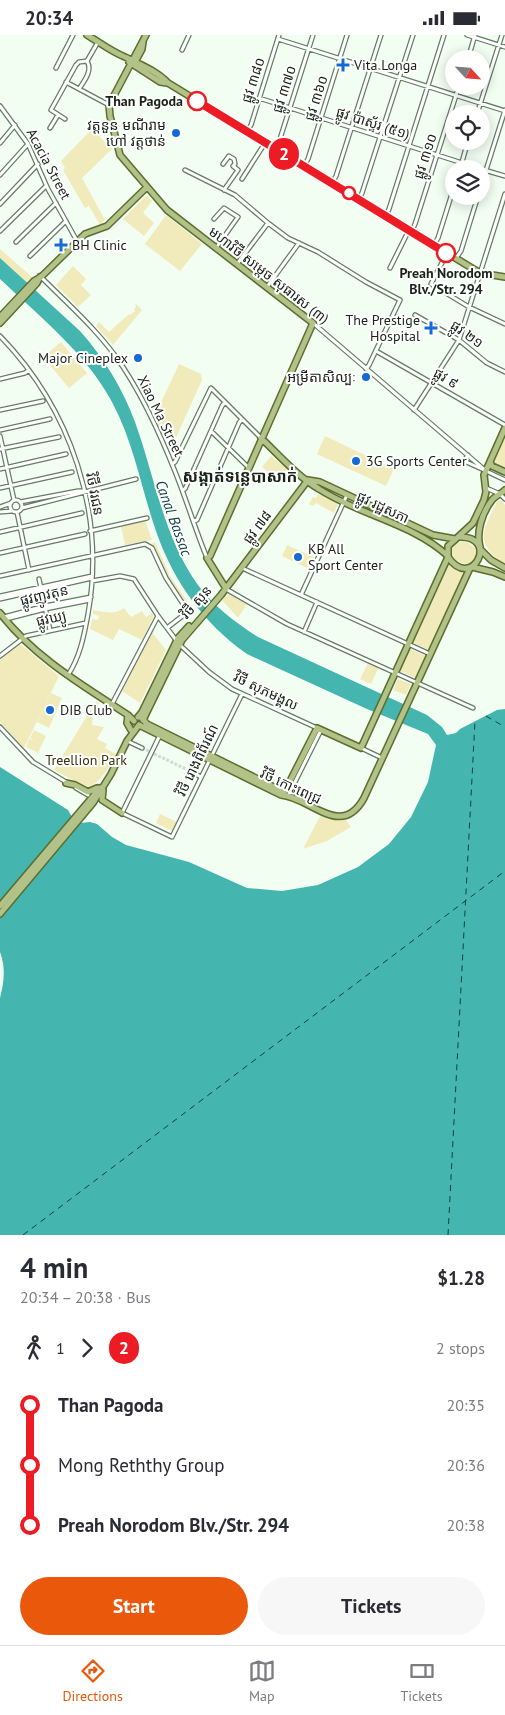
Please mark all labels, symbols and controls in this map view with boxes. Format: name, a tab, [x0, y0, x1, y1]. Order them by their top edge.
text: 20:34	[25, 6, 73, 30]
north arrow	[445, 50, 490, 95]
map controls	[445, 50, 490, 205]
street label: ផ្លូវ ៣៨០	[237, 55, 272, 106]
place label: Vita Longa	[353, 56, 417, 74]
marker: Vita Longa	[336, 58, 350, 72]
street label: ផ្លូវ ៣៧០	[268, 63, 303, 116]
street label: ផ្លូវ ៣៦០	[300, 73, 335, 124]
marker: Than Pagoda	[187, 91, 207, 111]
place label: Than Pagoda	[105, 92, 183, 110]
street label: ផ្លូវ ប៉ាស្ទ័រ (៥១)	[333, 103, 412, 146]
button: locate	[445, 105, 490, 150]
place label: វត្តនួន មណីរាម ហៅ វត្តថាន់	[87, 116, 166, 150]
street label: Acacia Street	[23, 125, 75, 203]
marker: វត្តនួន មណីរាម ហៅ វត្តថាន់	[170, 127, 182, 139]
street label: ផ្លូវ ៣១០	[409, 131, 444, 182]
line badge: 2	[268, 138, 300, 170]
text: 2	[279, 142, 289, 165]
button: layers	[445, 160, 490, 205]
unlabelled marker	[342, 186, 356, 200]
street label: មហាវិថី សម្តេច សុធារស (៣)	[205, 222, 333, 328]
place label: BH Clinic	[72, 236, 127, 254]
marker: BH Clinic	[54, 238, 68, 252]
marker: Preah Norodom Blv./Str. 294	[436, 243, 456, 263]
place label: Preah Norodom Blv./Str. 294	[399, 264, 493, 298]
place label: The Prestige Hospital	[345, 311, 420, 345]
street label: ផ្លូវ ២១	[445, 316, 487, 354]
marker: The Prestige Hospital	[424, 321, 438, 335]
place label: Major Cineplex	[38, 349, 128, 367]
marker: Major Cineplex	[132, 352, 144, 364]
street label: ផ្លូវ ៩	[429, 364, 462, 395]
place label: អម្រីតាសិល្បៈ	[287, 368, 356, 386]
marker: អម្រីតាសិល្បៈ	[360, 371, 372, 383]
street label: Xiao Ma Street	[134, 372, 189, 460]
place label: 3G Sports Center	[366, 452, 467, 470]
marker: 3G Sports Center	[350, 455, 362, 467]
district label: សង្កាត់ទន្លេបាសាក់	[182, 466, 298, 486]
street label: វិថី វរជន	[82, 470, 108, 517]
water label: Canal Bassac	[152, 478, 197, 559]
street label: ផ្លូវ រដ្ឋសភា	[352, 487, 412, 530]
street label: ផ្លូវ ៧៨	[239, 507, 278, 549]
place label: KB All Sport Center	[308, 540, 383, 574]
marker: KB All Sport Center	[292, 551, 304, 563]
street label: ផ្លូវញូវតុន	[18, 581, 71, 612]
street label: វិថី សួន	[176, 581, 216, 623]
street label: ផ្លូវឃ្យូ	[34, 606, 69, 633]
street label: វិថី សុភមង្គល	[230, 667, 301, 715]
place label: DIB Club	[60, 701, 112, 719]
marker: DIB Club	[44, 704, 56, 716]
street label: វិថី រោងពិព័រណ៍	[172, 721, 222, 799]
park label: Treellion Park	[45, 751, 127, 769]
street label: វិថី កោះពេជ្រ	[257, 764, 324, 808]
text: 4 min	[20, 1249, 88, 1286]
text: $1.28	[437, 1266, 485, 1290]
text: 20:34 – 20:38 · Bus	[20, 1287, 151, 1307]
icon: walk	[20, 1334, 48, 1362]
icon: forward	[73, 1334, 101, 1362]
text: 2	[119, 1336, 129, 1359]
text: 1	[56, 1338, 65, 1358]
text: 2 stops	[436, 1338, 485, 1358]
text: Than Pagoda	[58, 1393, 164, 1417]
text: 20:35	[447, 1395, 485, 1415]
text: Mong Reththy Group	[58, 1453, 225, 1477]
text: 20:36	[447, 1455, 485, 1475]
text: Preah Norodom Blv./Str. 294	[58, 1513, 289, 1537]
text: 20:38	[447, 1515, 485, 1535]
button: Start	[20, 1577, 248, 1635]
button: Tickets	[258, 1577, 485, 1635]
tab: Directions	[62, 1657, 123, 1705]
tab: Map	[248, 1657, 276, 1705]
tab: Tickets	[400, 1657, 443, 1705]

